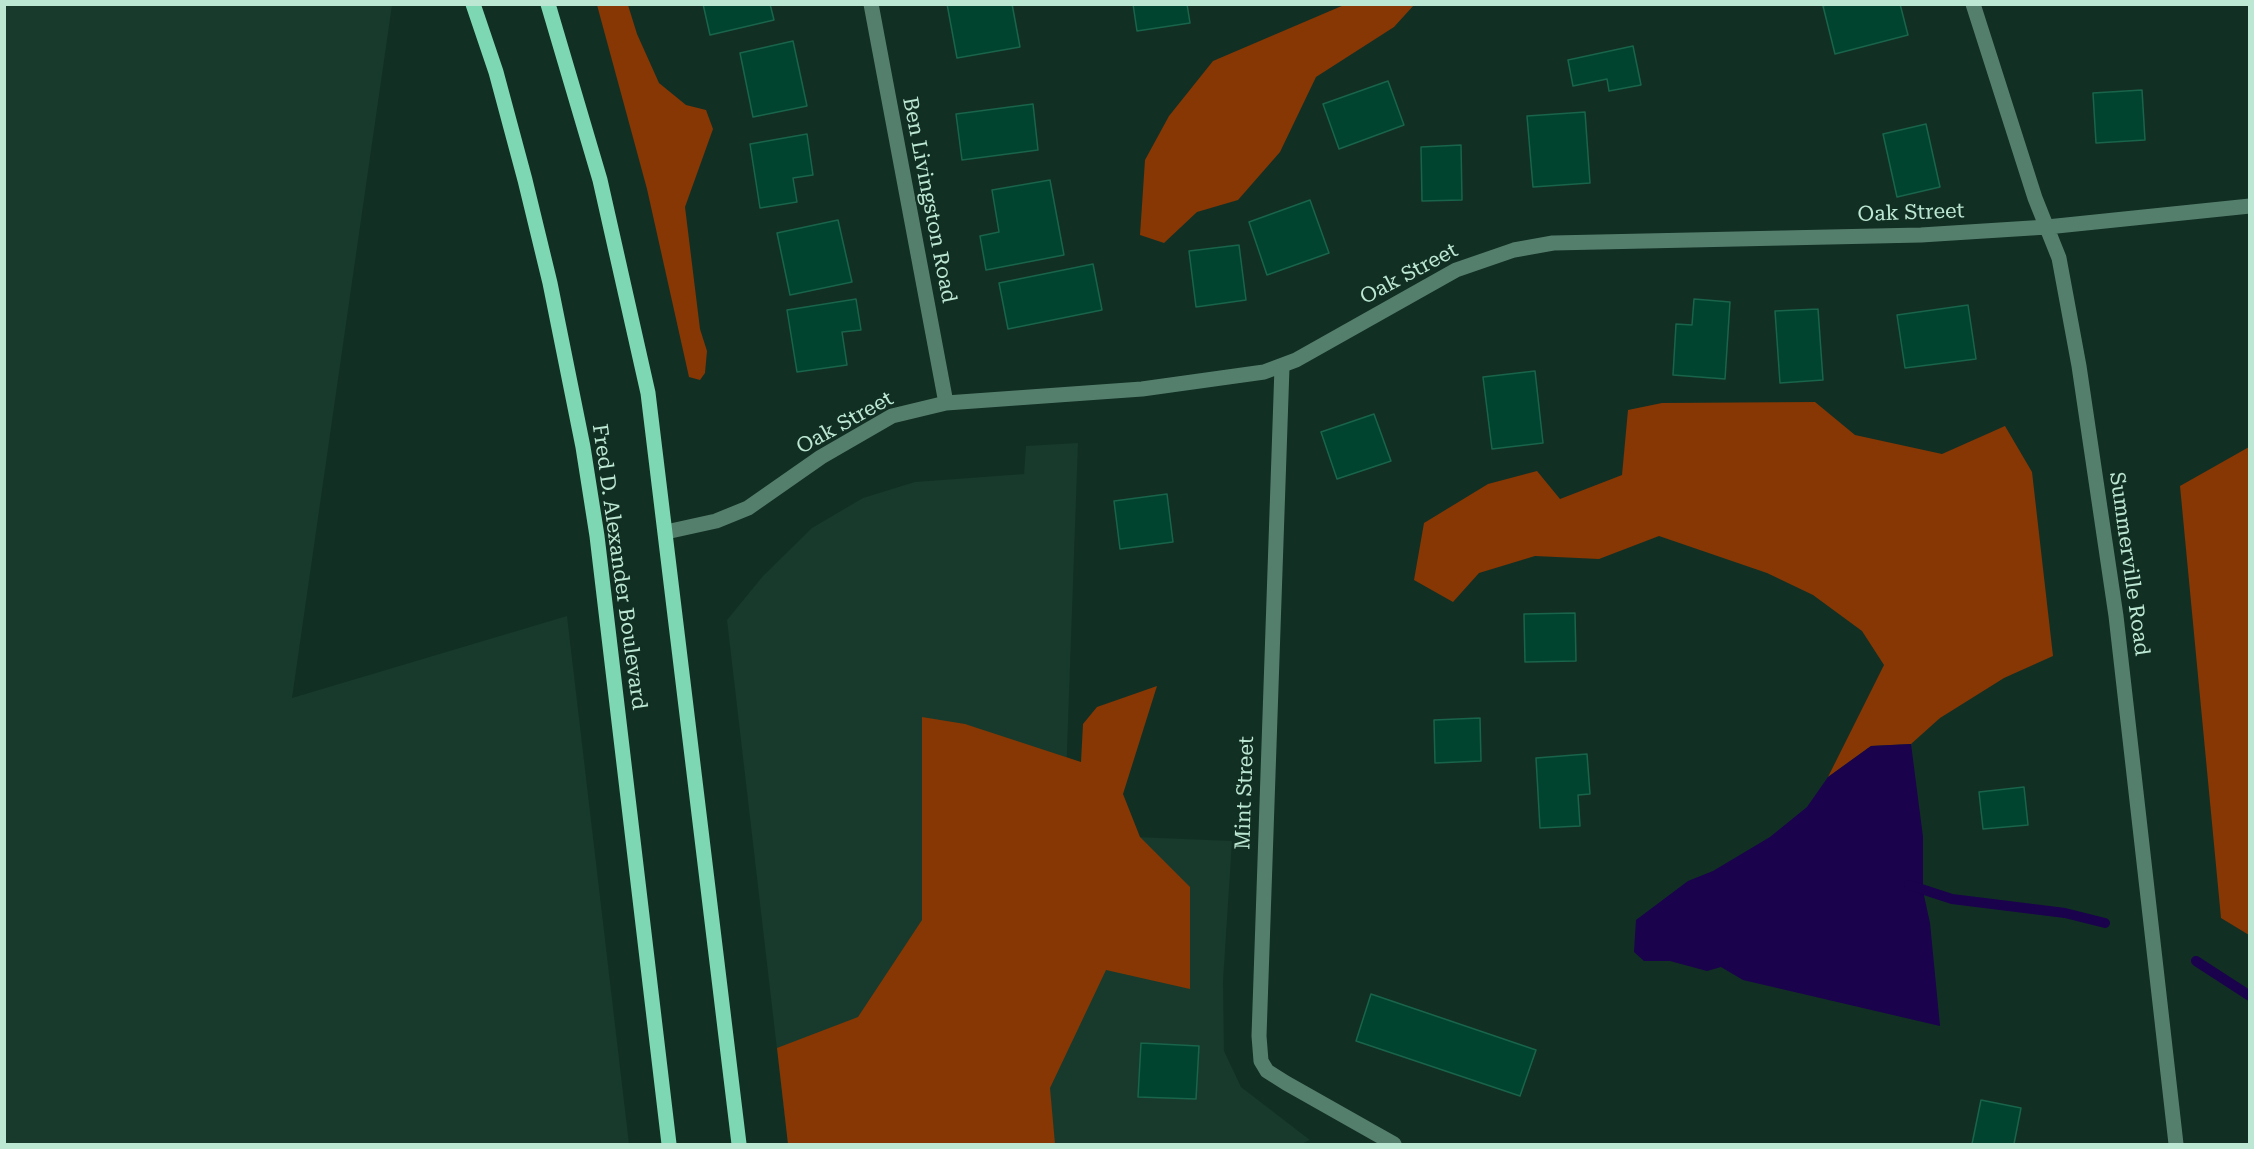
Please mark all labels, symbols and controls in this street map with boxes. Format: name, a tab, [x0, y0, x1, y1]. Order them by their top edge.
street label: Ben Livingston Road	[897, 95, 961, 305]
street label: Oak Street	[1857, 199, 1965, 227]
street label: Oak Street	[1356, 238, 1462, 310]
street label: Oak Street	[792, 386, 898, 460]
street label: Fred D. Alexander Boulevard	[586, 422, 652, 712]
street label: Summerville Road	[2104, 470, 2154, 658]
street label: Mint Street	[1230, 736, 1260, 850]

